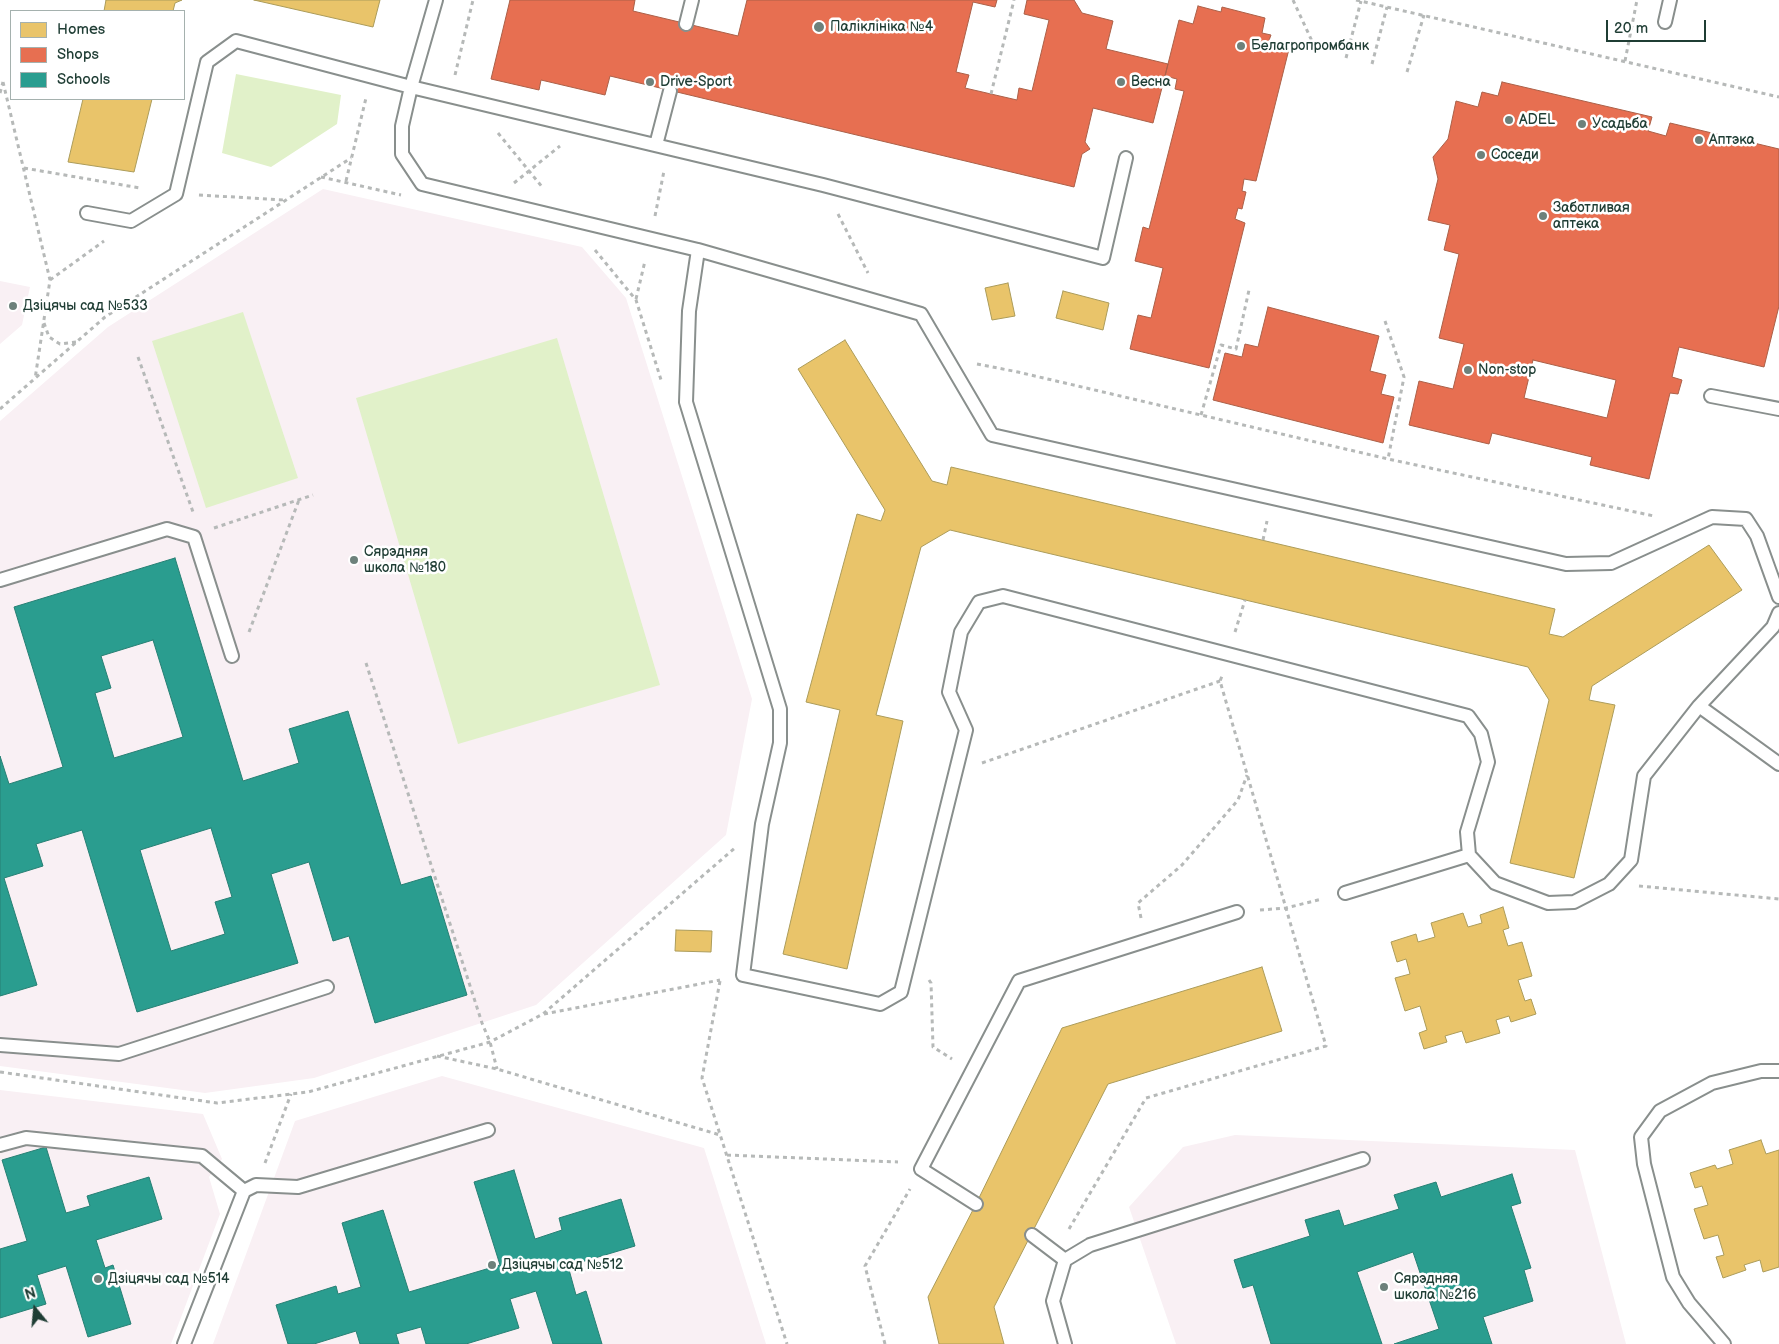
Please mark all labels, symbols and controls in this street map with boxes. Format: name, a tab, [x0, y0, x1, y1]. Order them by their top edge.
legend	[10, 10, 185, 100]
scale bar	[1609, 10, 1709, 42]
place label: Паліклініка №4	[830, 19, 933, 35]
text: 20 m	[1614, 19, 1648, 38]
text: Homes	[57, 20, 105, 39]
marker: Паліклініка №4	[812, 20, 826, 34]
place label: Белагропромбанк	[1251, 38, 1369, 54]
marker: Белагропромбанк	[1235, 40, 1247, 52]
text: Shops	[57, 45, 99, 64]
text: Schools	[57, 70, 110, 89]
place label: Drive-Sport	[660, 74, 732, 90]
place label: Весна	[1131, 74, 1171, 90]
marker: Drive-Sport	[644, 76, 656, 88]
marker: Весна	[1115, 76, 1127, 88]
place label: ADEL	[1519, 112, 1555, 128]
marker: ADEL	[1503, 114, 1515, 126]
place label: Усадьба	[1592, 116, 1648, 132]
marker: Усадьба	[1576, 118, 1588, 130]
place label: Аптэка	[1709, 132, 1755, 148]
marker: Аптэка	[1693, 134, 1705, 146]
place label: Соседи	[1491, 147, 1539, 163]
marker: Соседи	[1475, 149, 1487, 161]
place label: Заботливая аптека	[1553, 200, 1630, 232]
marker: Заботливая аптека	[1537, 210, 1549, 222]
place label: Дзіцячы сад №533	[23, 298, 148, 314]
marker: Дзіцячы сад №533	[7, 300, 19, 312]
place label: Non-stop	[1478, 362, 1536, 378]
marker: Non-stop	[1462, 364, 1474, 376]
place label: Сярэдняя школа №180	[364, 544, 446, 576]
marker: Сярэдняя школа №180	[348, 554, 360, 566]
place label: Дзіцячы сад №512	[502, 1257, 623, 1273]
marker: Дзіцячы сад №512	[486, 1259, 498, 1271]
place label: Дзіцячы сад №514	[108, 1271, 230, 1287]
place label: Сярэдняя школа №216	[1394, 1271, 1476, 1304]
marker: Дзіцячы сад №514	[92, 1273, 104, 1285]
marker: Сярэдняя школа №216	[1378, 1281, 1390, 1293]
north arrow	[10, 1284, 60, 1334]
text: N	[23, 1285, 38, 1304]

